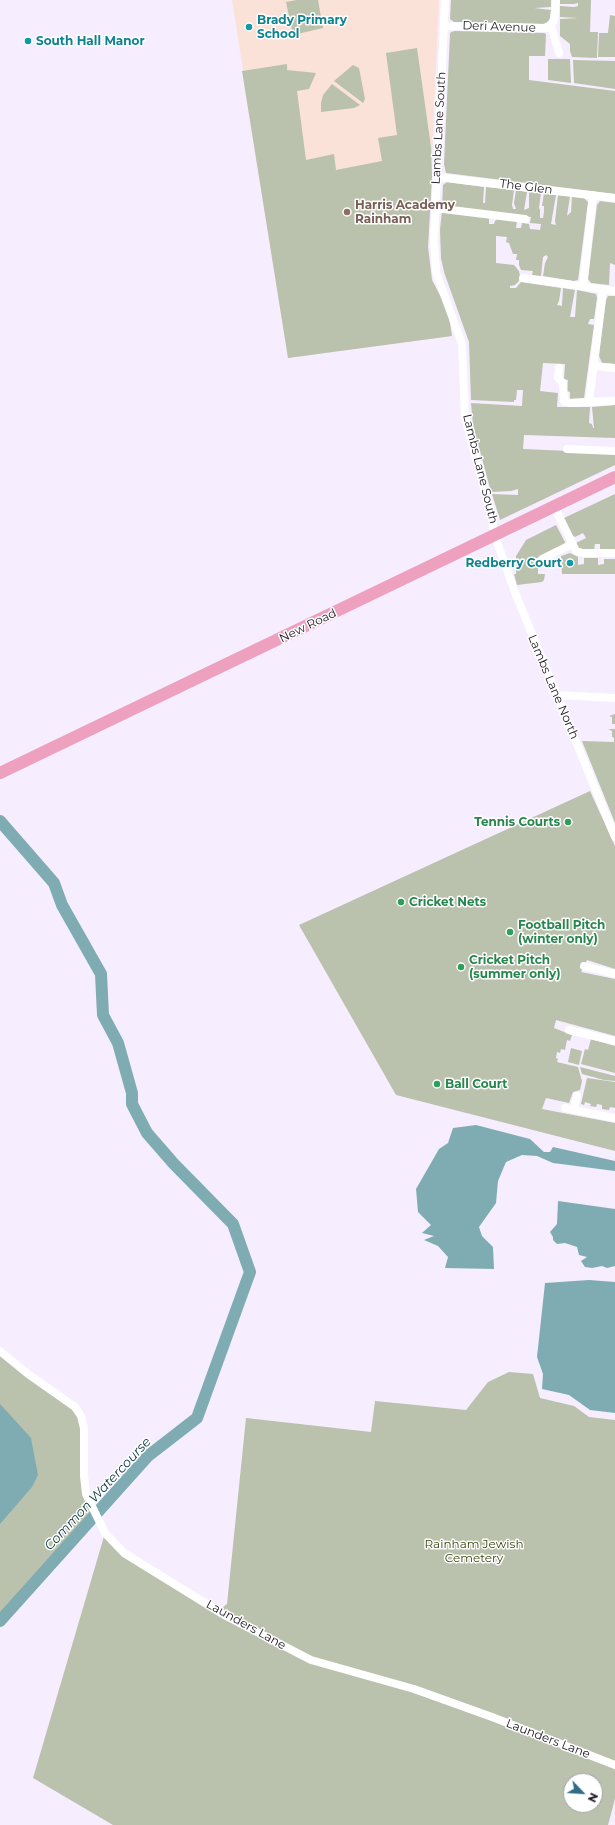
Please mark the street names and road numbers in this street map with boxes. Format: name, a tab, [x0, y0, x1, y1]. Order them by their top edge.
street label: Deri Avenue	[462, 19, 536, 35]
street label: Lambs Lane South	[429, 71, 449, 185]
street label: The Glen	[499, 177, 553, 197]
street label: Lambs Lane South	[459, 413, 501, 525]
street label: New Road	[277, 606, 339, 646]
street label: Lambs Lane North	[525, 633, 581, 741]
street label: Launders Lane	[204, 1597, 288, 1653]
street label: Launders Lane	[504, 1716, 592, 1762]

